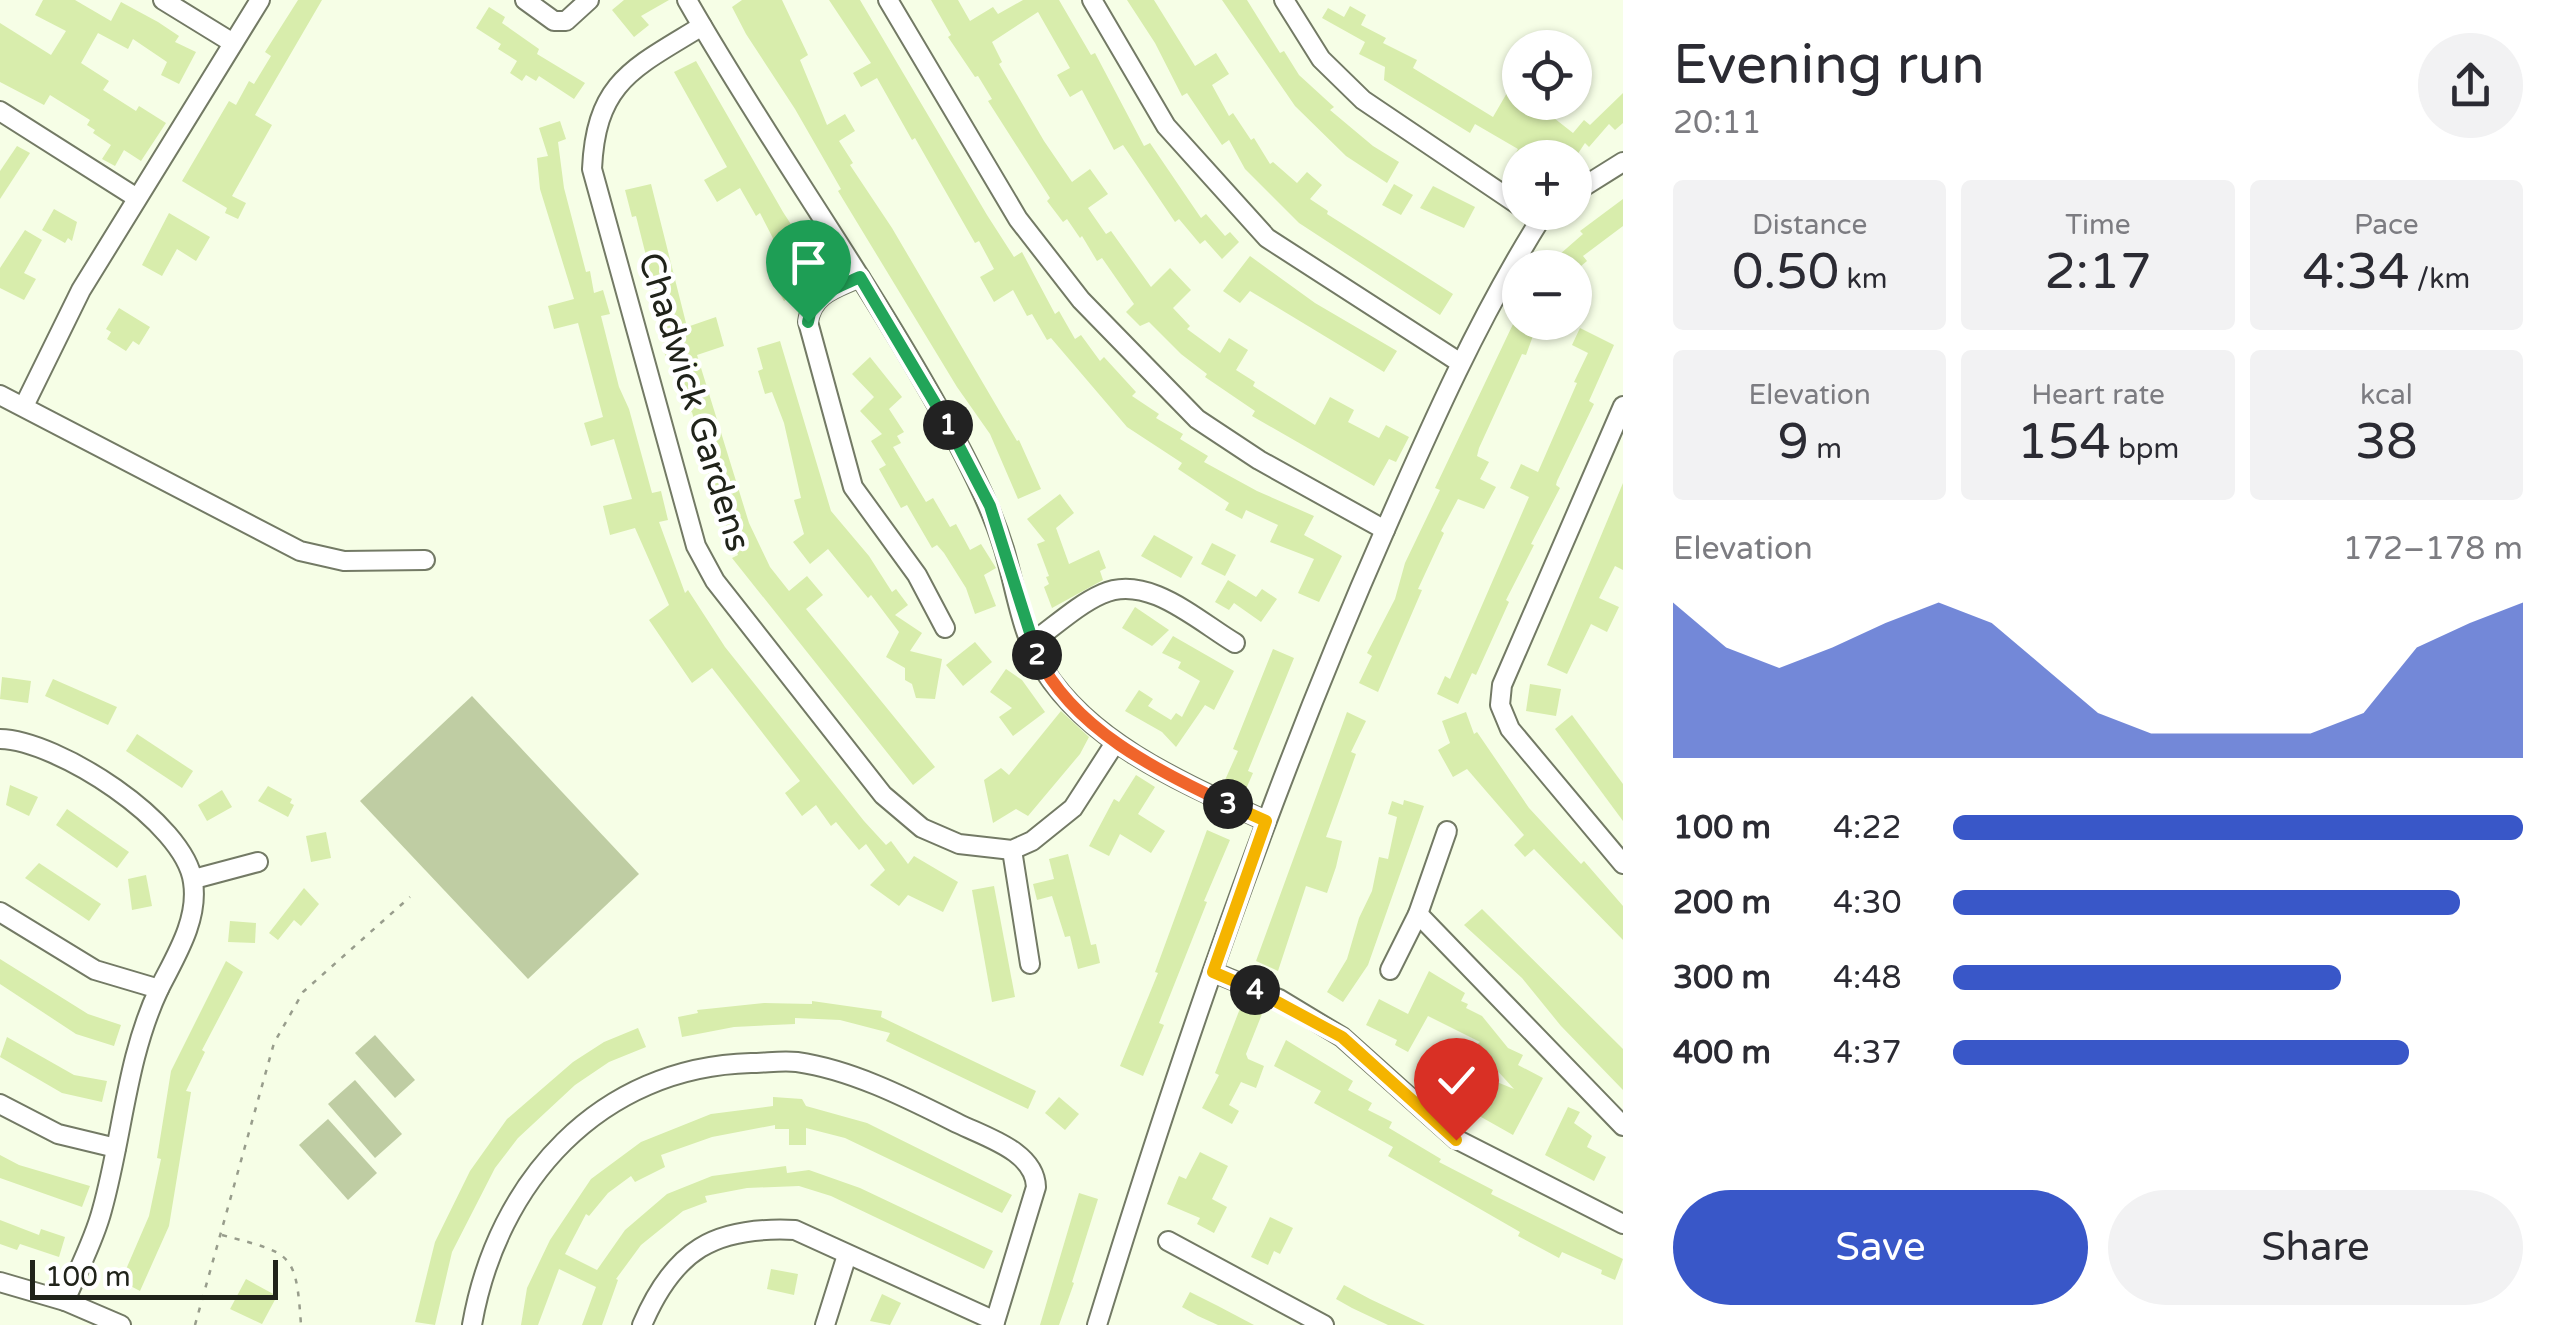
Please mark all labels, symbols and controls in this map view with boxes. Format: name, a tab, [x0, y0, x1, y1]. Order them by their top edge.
map controls	[1502, 30, 1592, 340]
button: locate	[1502, 30, 1592, 120]
text: Evening run	[1673, 33, 1985, 99]
button: share	[2418, 33, 2523, 138]
text: 20:11	[1673, 104, 1762, 142]
button: +	[1502, 140, 1592, 230]
text: Distance	[1752, 208, 1867, 242]
text: Time	[2065, 208, 2131, 242]
text: Pace	[2354, 208, 2419, 242]
pin	[766, 220, 851, 323]
icon: arrive	[781, 235, 836, 290]
text: 0.50	[1732, 242, 1839, 302]
text: 2:17	[2044, 242, 2152, 302]
text: 4:34	[2302, 242, 2410, 302]
street label: Chadwick Gardens	[629, 248, 759, 556]
button: −	[1502, 250, 1592, 340]
text: km	[1839, 262, 1887, 296]
text: /km	[2410, 262, 2470, 296]
text: Elevation	[1748, 378, 1871, 412]
text: Heart rate	[2031, 378, 2165, 412]
text: kcal	[2360, 378, 2413, 412]
pin: 1	[923, 400, 973, 450]
text: 1	[939, 408, 957, 442]
text: 9	[1777, 412, 1809, 472]
text: 154	[2017, 412, 2111, 472]
text: 38	[2355, 412, 2418, 472]
text: m	[1809, 432, 1842, 466]
text: bpm	[2111, 432, 2179, 466]
text: Elevation	[1673, 530, 1813, 568]
text: 172–178 m	[2343, 530, 2523, 568]
pin: 2	[1012, 630, 1062, 680]
text: 2	[1028, 638, 1046, 672]
pin: 3	[1203, 779, 1253, 829]
text: 3	[1219, 787, 1237, 821]
text: 100 m	[1673, 809, 1771, 847]
text: 4:22	[1833, 809, 1902, 847]
text: 200 m	[1673, 884, 1771, 922]
text: 4:30	[1833, 884, 1902, 922]
text: 300 m	[1673, 959, 1771, 997]
text: 4:48	[1833, 959, 1902, 997]
pin: 4	[1230, 965, 1280, 1015]
text: 4	[1246, 973, 1264, 1007]
text: 400 m	[1673, 1034, 1771, 1072]
text: 4:37	[1833, 1034, 1902, 1072]
pin	[1414, 1038, 1499, 1141]
icon: check	[1429, 1053, 1484, 1108]
button: Save	[1673, 1190, 2088, 1305]
button: Share	[2108, 1190, 2523, 1305]
scale bar	[30, 1255, 278, 1300]
text: 100 m	[45, 1260, 131, 1294]

